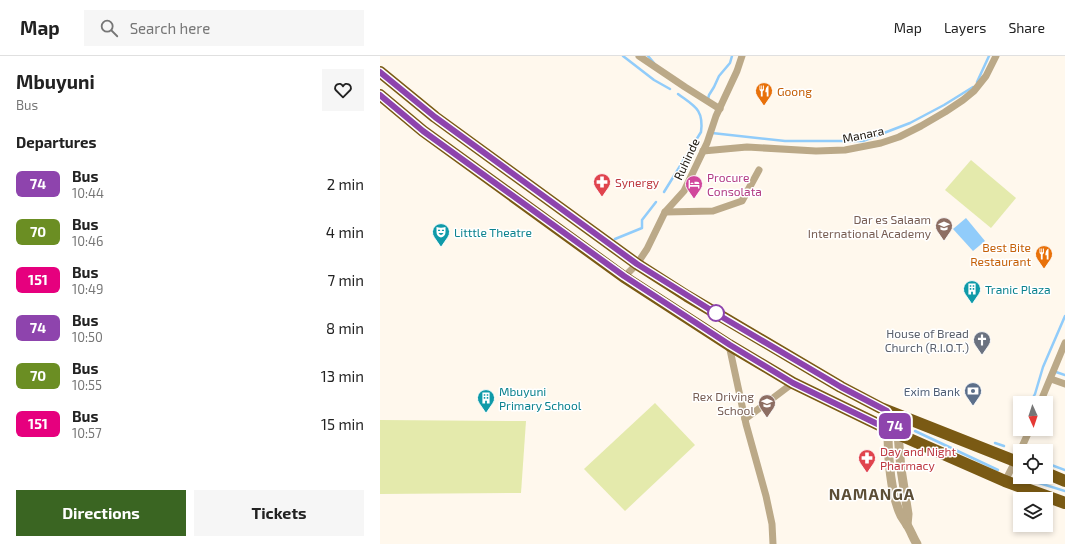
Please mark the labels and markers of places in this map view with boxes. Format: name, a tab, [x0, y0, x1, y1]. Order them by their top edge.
restaurant icon: Goong	[754, 81, 774, 106]
place label: Goong	[777, 84, 812, 98]
place label: Procure Consolata	[707, 170, 762, 198]
pharmacy icon: Synergy	[592, 172, 612, 197]
hotel icon: Procure Consolata	[684, 174, 704, 199]
place label: Synergy	[615, 175, 660, 189]
place label: Dar es Salaam International Academy	[808, 212, 932, 240]
school or university icon: Dar es Salaam International Academy	[934, 216, 954, 241]
theatre icon: Litttle Theatre	[431, 222, 451, 247]
place label: Litttle Theatre	[454, 225, 532, 239]
place label: Best Bite Restaurant	[970, 240, 1031, 268]
restaurant icon: Best Bite Restaurant	[1034, 244, 1054, 269]
building icon: Tranic Plaza	[962, 279, 982, 304]
place label: Tranic Plaza	[985, 282, 1051, 296]
unlabelled marker	[707, 304, 725, 322]
place label: House of Bread Church (R.I.O.T.)	[885, 326, 969, 354]
church icon: House of Bread Church (R.I.O.T.)	[972, 330, 992, 355]
bank icon: Exim Bank	[963, 381, 983, 406]
place label: Mbuyuni Primary School	[499, 384, 582, 412]
place label: Exim Bank	[904, 384, 960, 398]
building icon: Mbuyuni Primary School	[476, 388, 496, 413]
place label: Rex Driving School	[692, 389, 754, 417]
school or university icon: Rex Driving School	[757, 393, 777, 418]
place label: Day and Night Pharmacy	[880, 444, 957, 472]
pharmacy icon: Day and Night Pharmacy	[857, 448, 877, 473]

